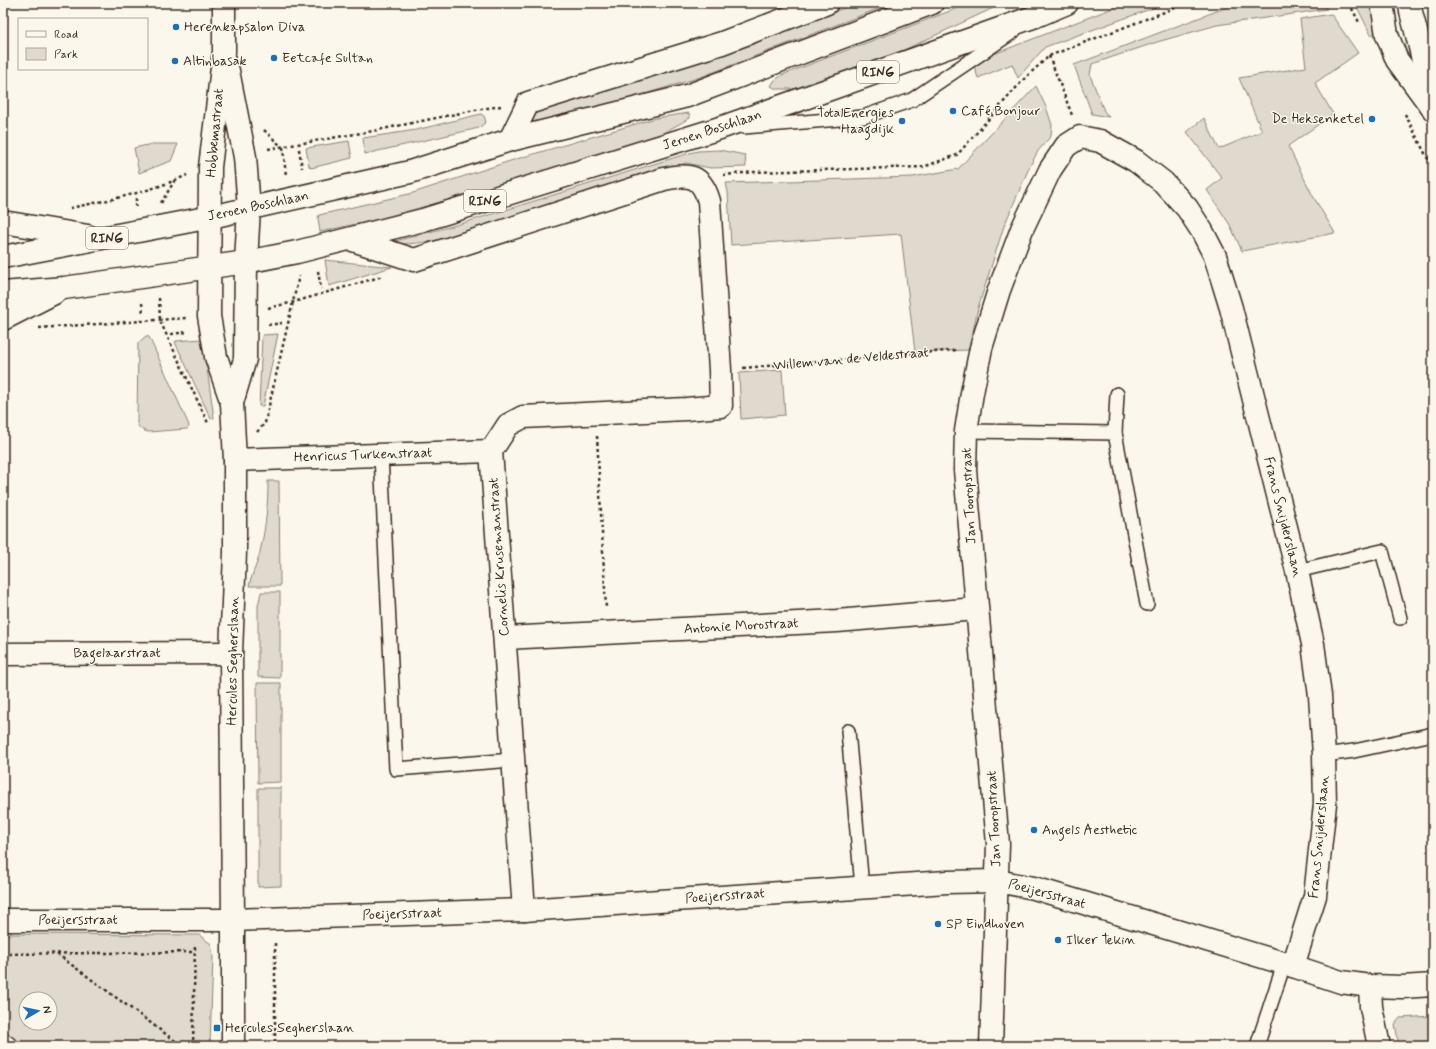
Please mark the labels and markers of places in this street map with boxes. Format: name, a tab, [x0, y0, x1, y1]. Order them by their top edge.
place label: Herenkapsalon Diva	[184, 18, 305, 36]
marker: Herenkapsalon Diva	[171, 22, 181, 32]
place label: Eetcafe Sultan	[282, 49, 373, 67]
place label: Altinbasak	[183, 52, 247, 70]
marker: Eetcafe Sultan	[269, 53, 279, 63]
marker: Altinbasak	[170, 56, 180, 66]
place label: Café Bonjour	[961, 102, 1041, 120]
place label: TotalEnergies Haagdijk	[817, 104, 894, 140]
marker: Café Bonjour	[948, 106, 958, 116]
place label: De Heksenketel	[1272, 110, 1364, 128]
marker: De Heksenketel	[1367, 114, 1377, 124]
marker: TotalEnergies Haagdijk	[897, 116, 907, 126]
place label: Angels Aesthetic	[1042, 821, 1138, 841]
marker: Angels Aesthetic	[1029, 825, 1039, 835]
place label: SP Eindhoven	[946, 915, 1025, 933]
marker: SP Eindhoven	[933, 919, 943, 929]
place label: Ilker Tekin	[1066, 931, 1135, 949]
marker: Ilker Tekin	[1053, 935, 1063, 945]
place label: Hercules Segherslaan	[225, 1019, 354, 1037]
marker: Hercules Segherslaan	[212, 1023, 222, 1033]

